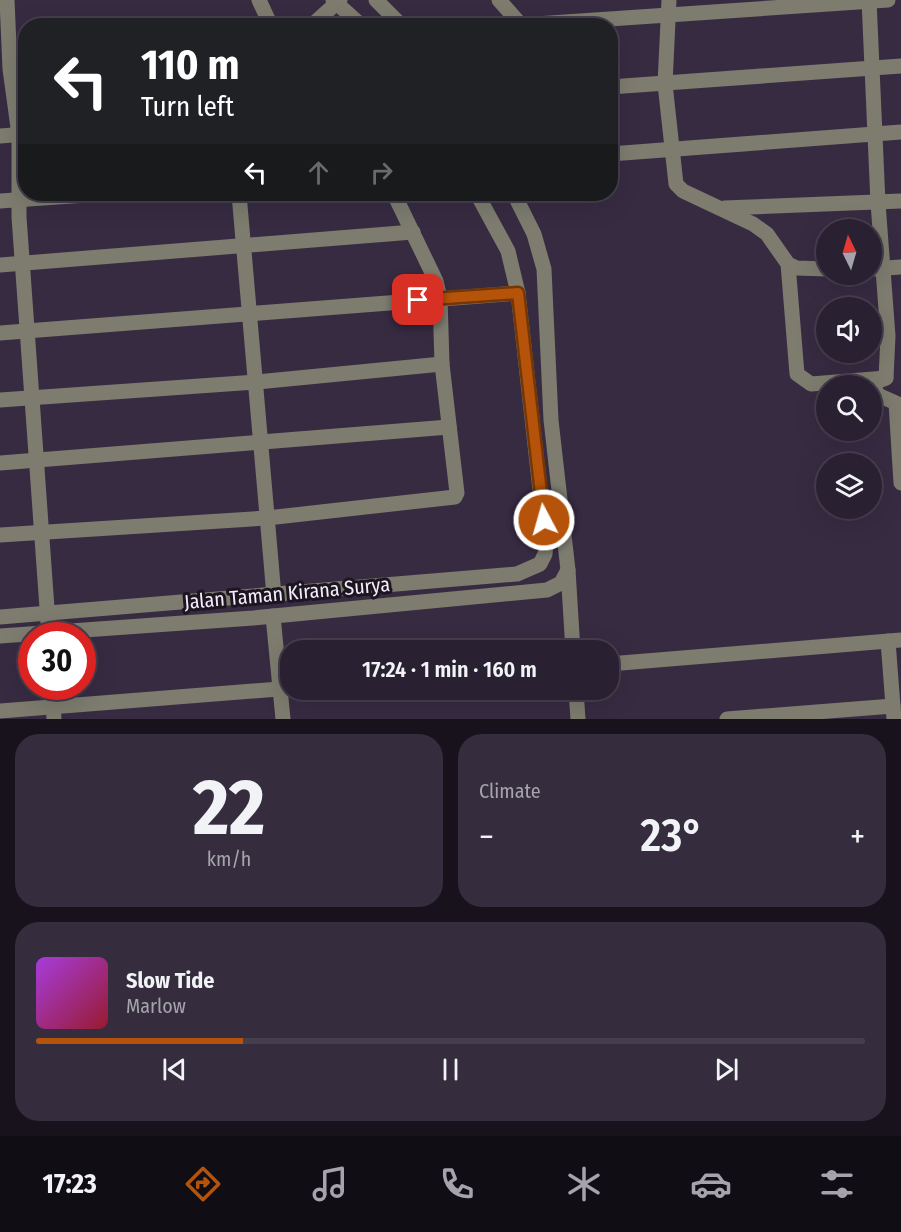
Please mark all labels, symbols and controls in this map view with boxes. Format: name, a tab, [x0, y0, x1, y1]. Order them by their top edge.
text: 110 m	[141, 40, 240, 90]
icon: left	[42, 42, 120, 120]
text: Turn left	[141, 91, 234, 123]
icon: left	[239, 156, 272, 189]
icon: ahead	[302, 156, 335, 189]
icon: right	[365, 156, 398, 189]
north arrow	[816, 219, 882, 285]
map controls	[816, 219, 882, 519]
pin	[392, 274, 443, 325]
icon: arrive	[401, 283, 434, 316]
button: sound	[816, 297, 882, 363]
button: search	[816, 375, 882, 441]
button: layers	[816, 453, 882, 519]
position arrow	[512, 488, 576, 552]
street label: Jalan Taman Kirana Surya	[183, 572, 391, 614]
speed limit sign: 30	[18, 622, 96, 700]
text: 17:24 · 1 min · 160 m	[362, 656, 537, 683]
text: 22	[193, 761, 265, 855]
text: Climate	[479, 779, 541, 803]
text: 23°	[641, 809, 703, 863]
text: −	[479, 817, 494, 857]
text: +	[850, 817, 865, 857]
text: km/h	[207, 847, 251, 871]
text: Slow Tide	[126, 967, 214, 994]
text: Marlow	[126, 994, 186, 1018]
icon: previous	[158, 1053, 191, 1086]
icon: pause	[434, 1053, 467, 1086]
icon: next	[710, 1053, 743, 1086]
icon: directions	[182, 1163, 224, 1205]
icon: music	[309, 1163, 351, 1205]
icon: phone	[436, 1163, 478, 1205]
icon: climate	[563, 1163, 605, 1205]
icon: car	[690, 1163, 732, 1205]
icon: filters	[816, 1163, 858, 1205]
text: 17:23	[42, 1168, 97, 1200]

